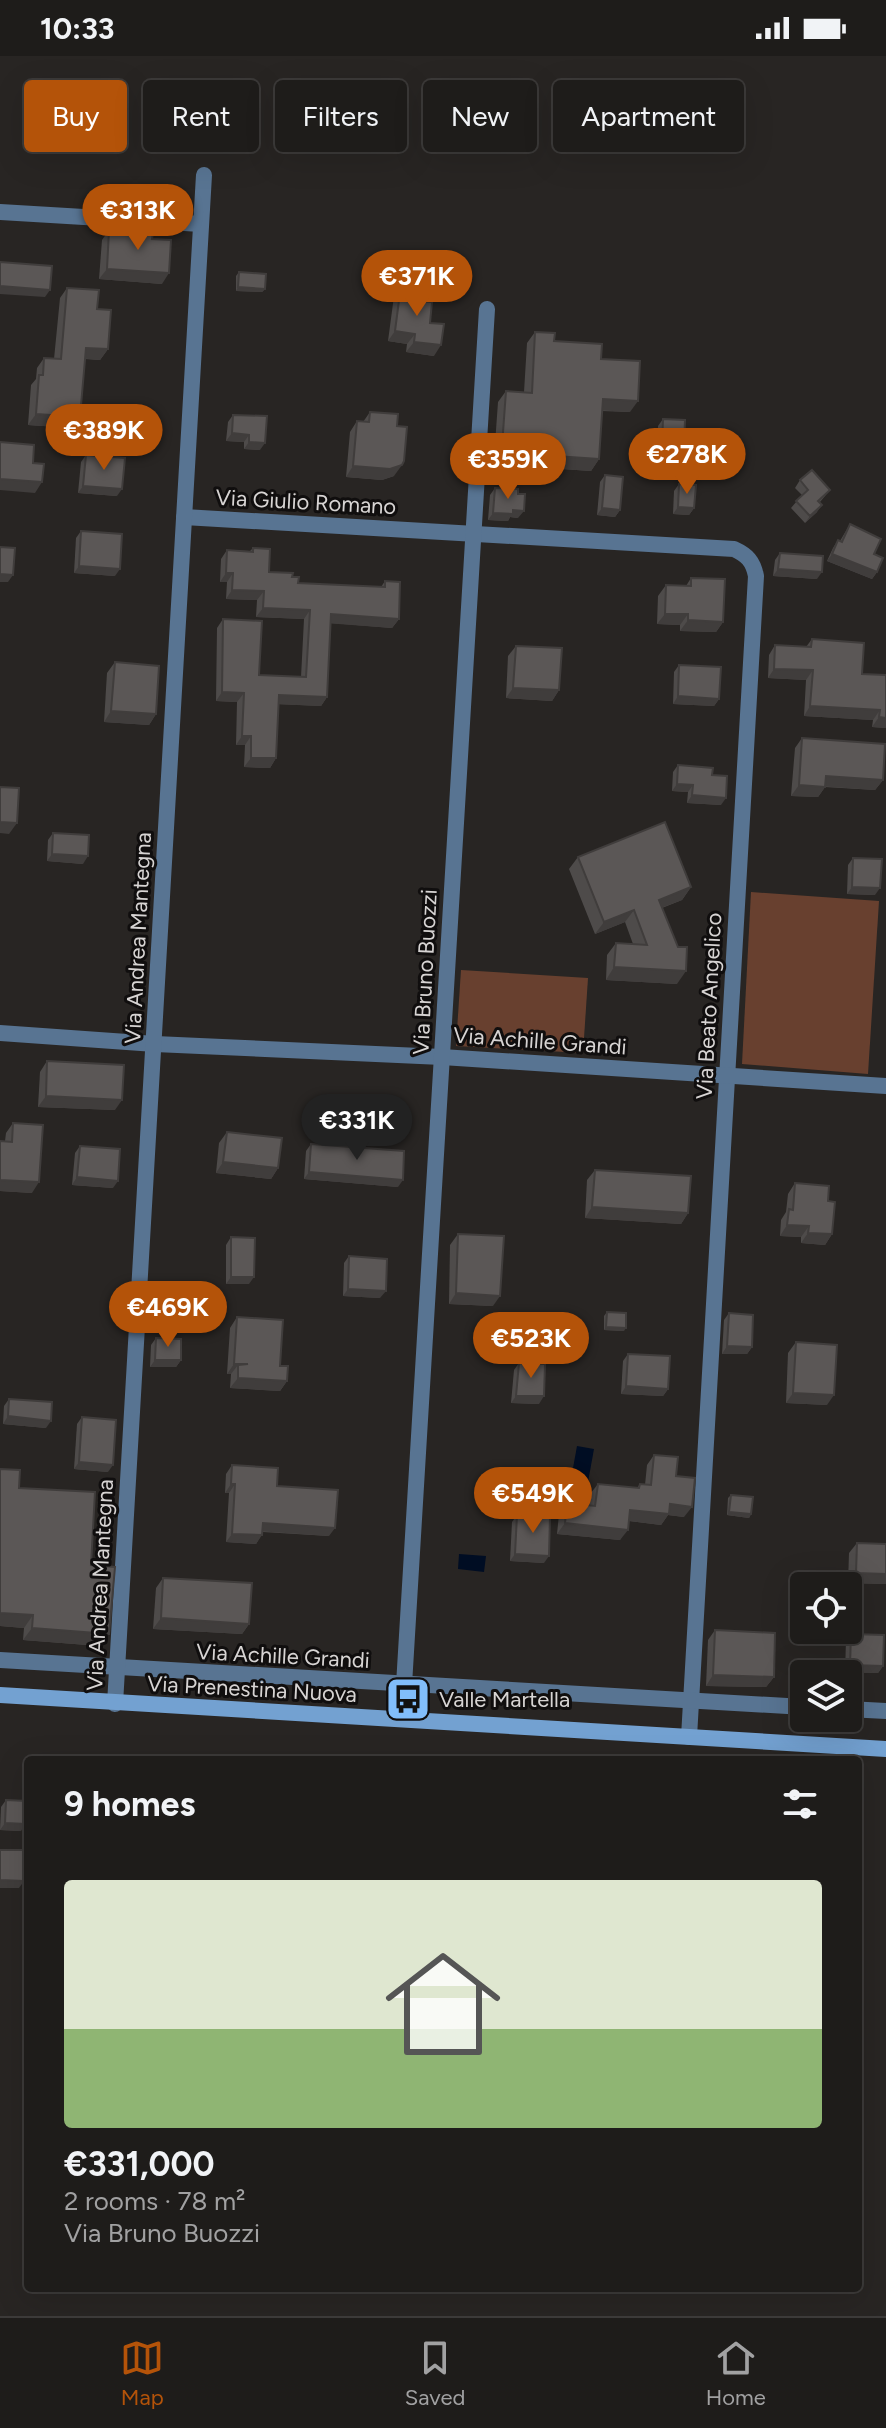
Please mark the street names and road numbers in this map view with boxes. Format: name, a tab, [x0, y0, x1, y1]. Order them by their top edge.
street label: Via Giulio Romano	[215, 484, 397, 520]
street label: Via Andrea Mantegna	[119, 831, 157, 1045]
street label: Via Bruno Buozzi	[407, 888, 443, 1056]
street label: Via Beato Angelico	[691, 912, 727, 1100]
street label: Via Achille Grandi	[452, 1021, 628, 1061]
street label: Via Andrea Mantegna	[81, 1478, 119, 1692]
street label: Via Achille Grandi	[196, 1638, 370, 1674]
street label: Via Prenestina Nuova	[146, 1670, 358, 1708]

